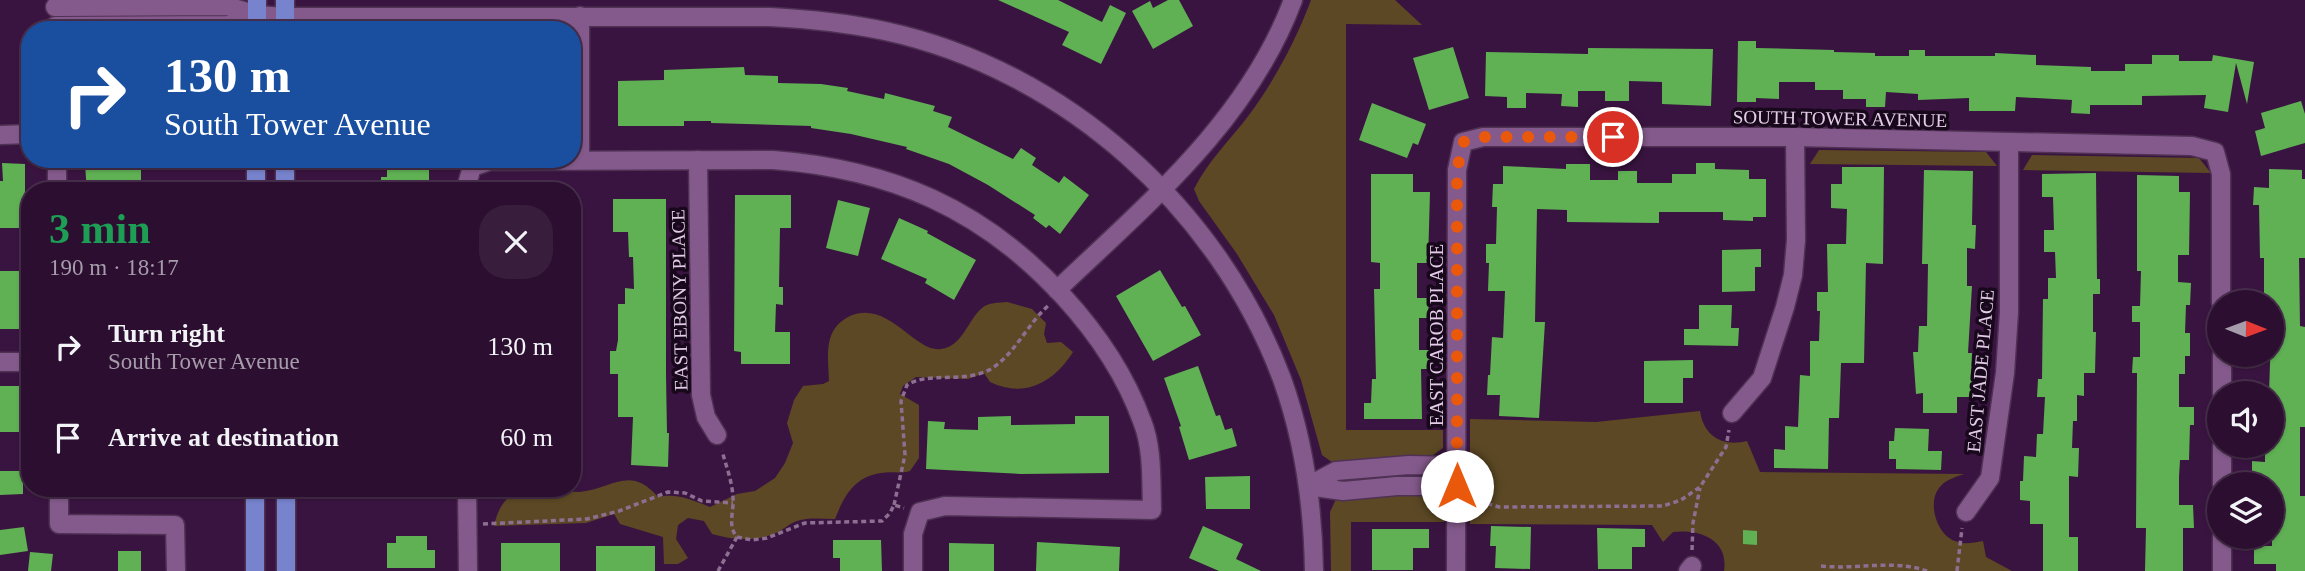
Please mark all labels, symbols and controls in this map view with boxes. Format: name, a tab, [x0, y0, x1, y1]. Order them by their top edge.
text: 130 m	[164, 48, 291, 103]
icon: right	[49, 49, 140, 140]
text: South Tower Avenue	[164, 106, 431, 142]
street label: SOUTH TOWER AVENUE	[1733, 106, 1947, 131]
pin	[1583, 107, 1643, 167]
icon: arrive	[1594, 118, 1632, 156]
button: close	[479, 205, 553, 279]
text: 3 min	[49, 206, 151, 252]
street label: EAST EBONY PLACE	[667, 209, 692, 391]
street label: EAST CAROB PLACE	[1426, 244, 1447, 426]
text: 190 m · 18:17	[49, 255, 179, 280]
street label: EAST JADE PLACE	[1963, 289, 1998, 453]
north arrow	[2207, 290, 2284, 368]
map controls	[2207, 290, 2284, 549]
text: Turn right	[108, 319, 225, 348]
icon: right	[49, 328, 87, 366]
text: 130 m	[487, 332, 553, 361]
text: South Tower Avenue	[108, 349, 300, 374]
button: sound	[2207, 381, 2284, 458]
icon: arrive	[49, 419, 87, 457]
text: Arrive at destination	[108, 423, 339, 452]
text: 60 m	[500, 423, 553, 452]
position arrow	[1420, 449, 1494, 523]
button: layers	[2207, 472, 2284, 549]

